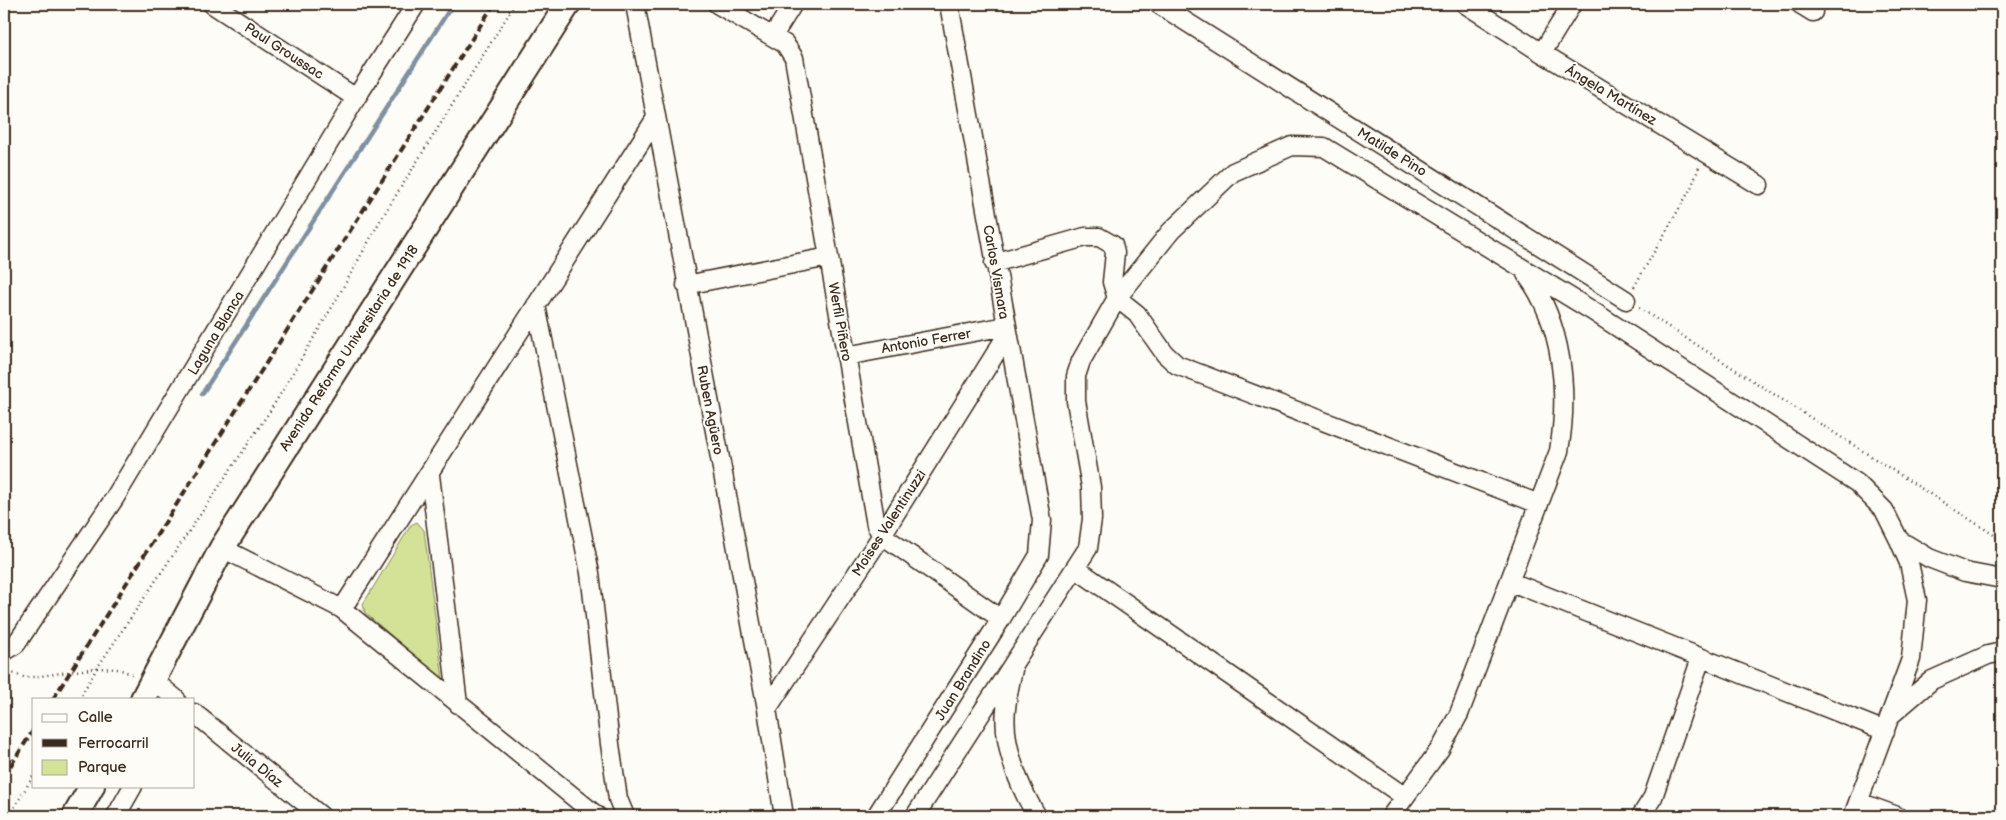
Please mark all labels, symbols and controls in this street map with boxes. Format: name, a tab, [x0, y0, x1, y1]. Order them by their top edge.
street label: Paul Groussac	[241, 19, 327, 83]
street label: Ángela Martínez	[1562, 60, 1660, 129]
street label: Matilde Pino	[1354, 124, 1430, 180]
street label: Carlos Vismara	[979, 224, 1013, 320]
street label: Avenida Reforma Universitaria de 1918	[276, 242, 422, 454]
street label: Werfil Piñero	[825, 281, 855, 363]
street label: Laguna Blanca	[184, 288, 248, 378]
street label: Antonio Ferrer	[880, 325, 973, 357]
street label: Ruben Agüero	[693, 364, 727, 456]
street label: Moises Valentinuzzi	[848, 467, 930, 579]
street label: Juan Brandino	[931, 636, 995, 724]
legend	[32, 698, 195, 788]
text: Calle	[78, 708, 113, 727]
text: Ferrocarril	[78, 734, 149, 753]
street label: Julia Díaz	[228, 739, 286, 791]
text: Parque	[78, 758, 127, 777]

